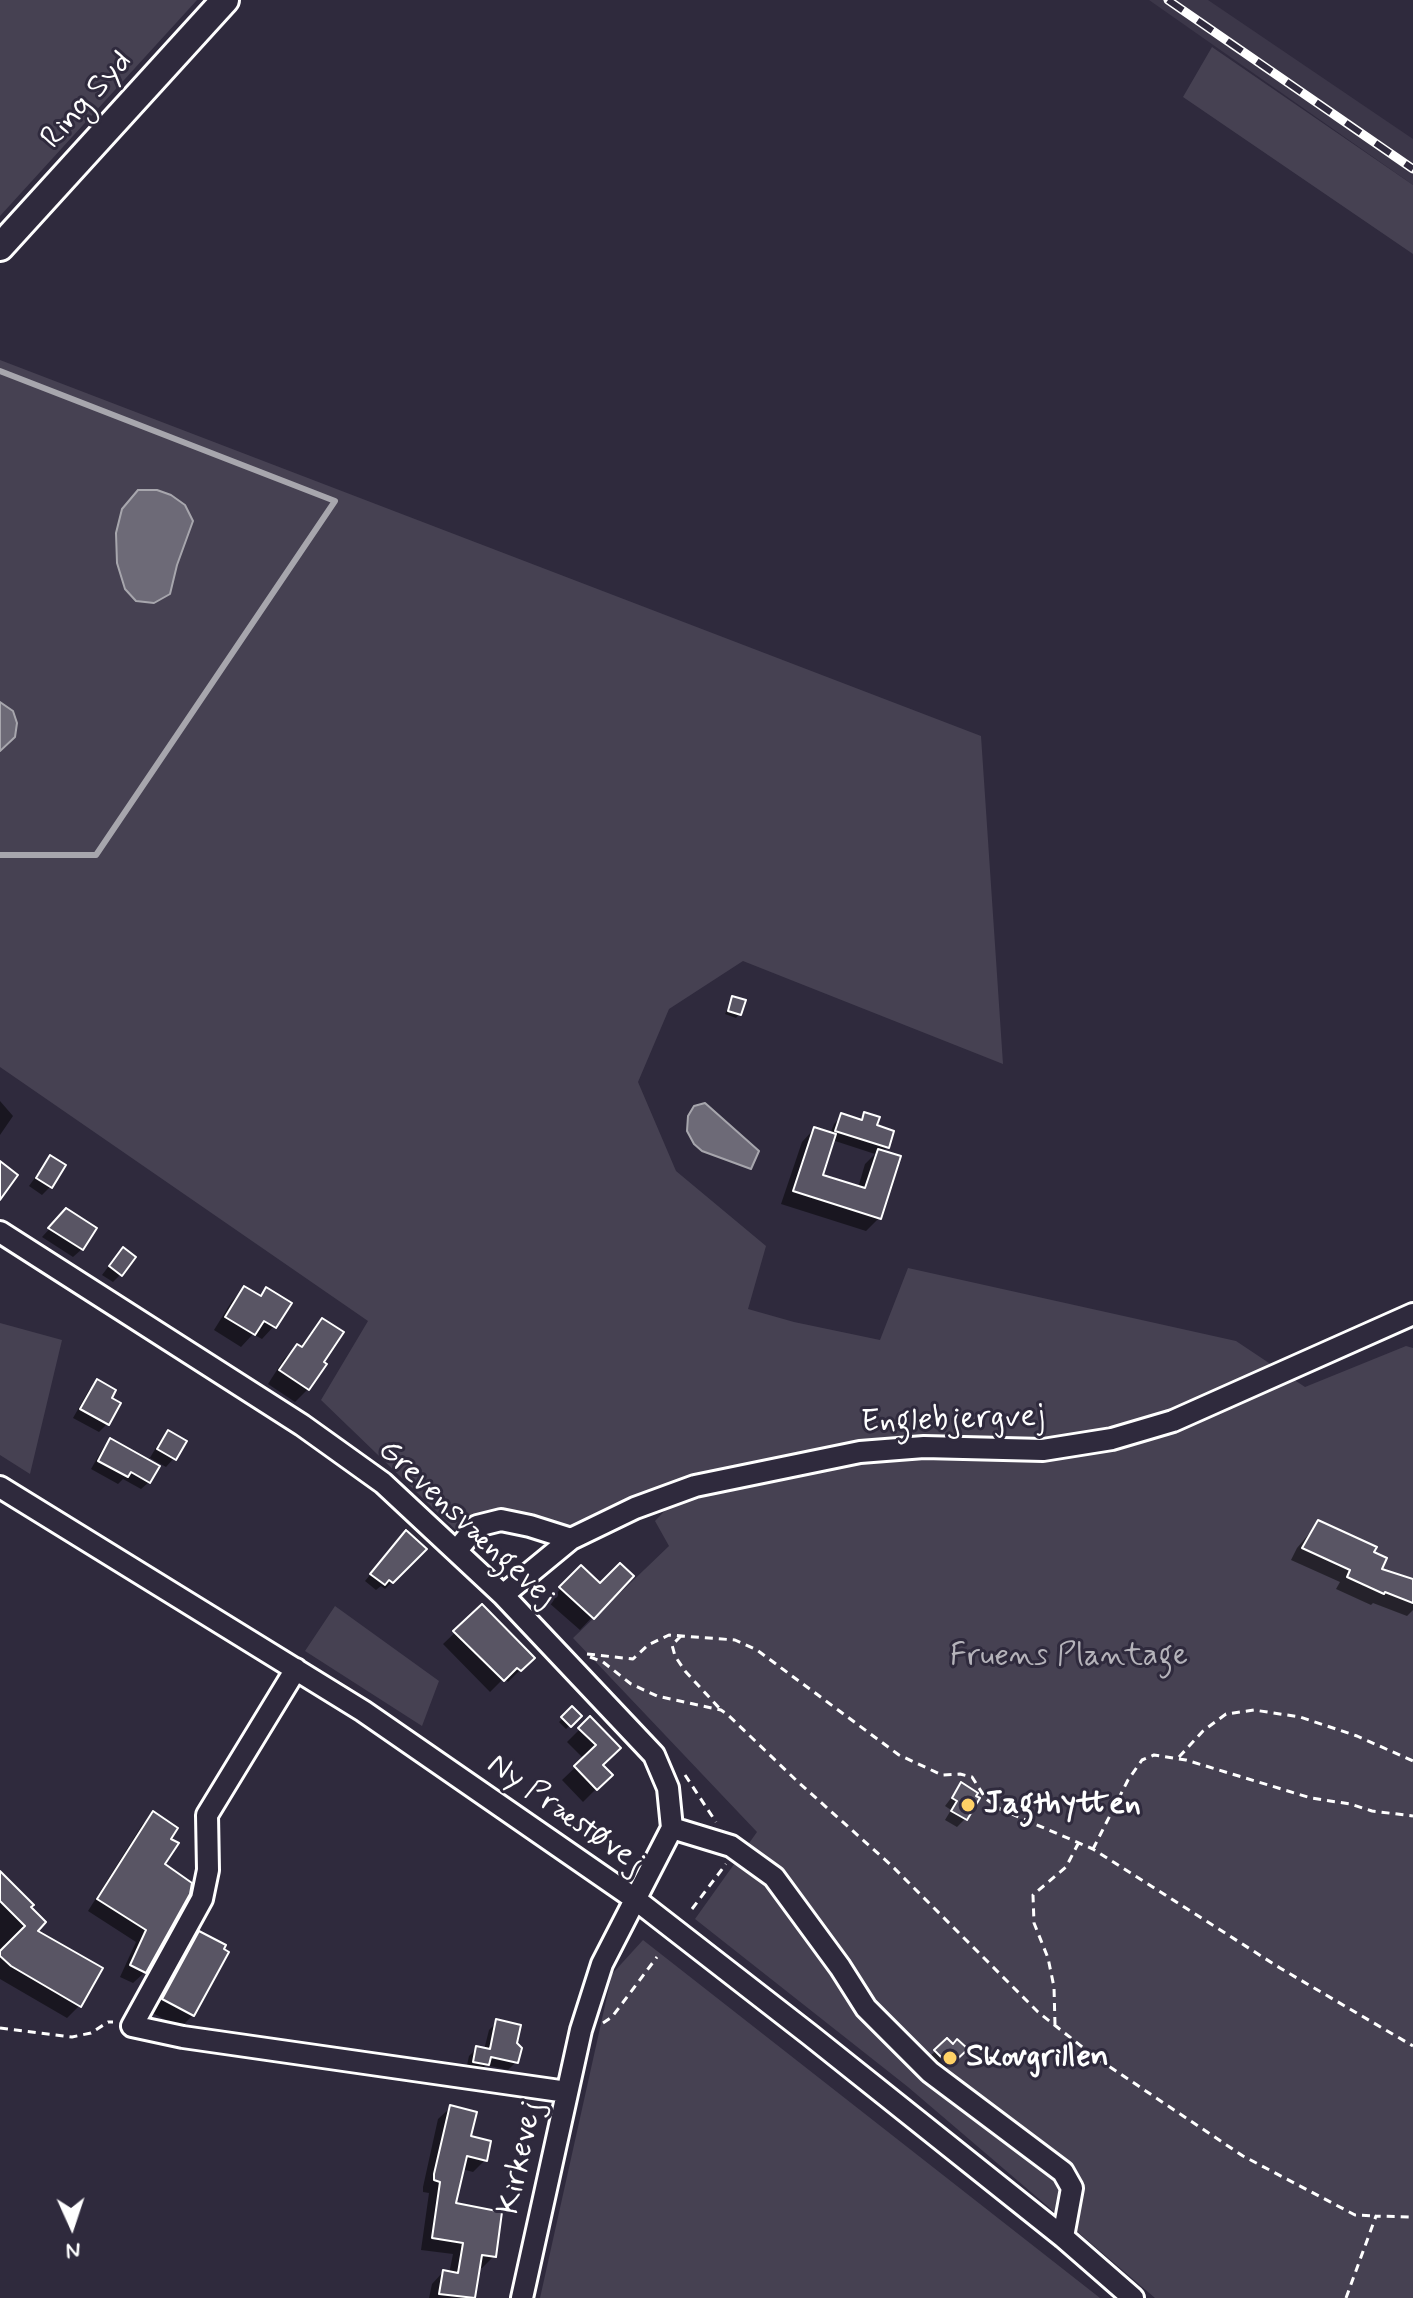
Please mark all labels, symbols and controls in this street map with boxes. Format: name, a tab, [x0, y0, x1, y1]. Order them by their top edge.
street label: Ring Syd	[34, 44, 142, 158]
street label: Englebjergvej	[860, 1399, 1046, 1443]
street label: Grevensvængevej	[369, 1432, 563, 1618]
park label: Fruens Plantage	[950, 1638, 1188, 1676]
street label: Ny Præstøvej	[479, 1746, 651, 1884]
place label: Jagthytten	[984, 1786, 1141, 1824]
marker: Jagthytten	[959, 1796, 977, 1814]
place label: Skovgrillen	[966, 2039, 1109, 2077]
marker: Skovgrillen	[941, 2049, 959, 2067]
street label: Kirkevej	[491, 2098, 553, 2218]
north arrow	[32, 2186, 112, 2266]
text: N	[65, 2236, 81, 2264]

